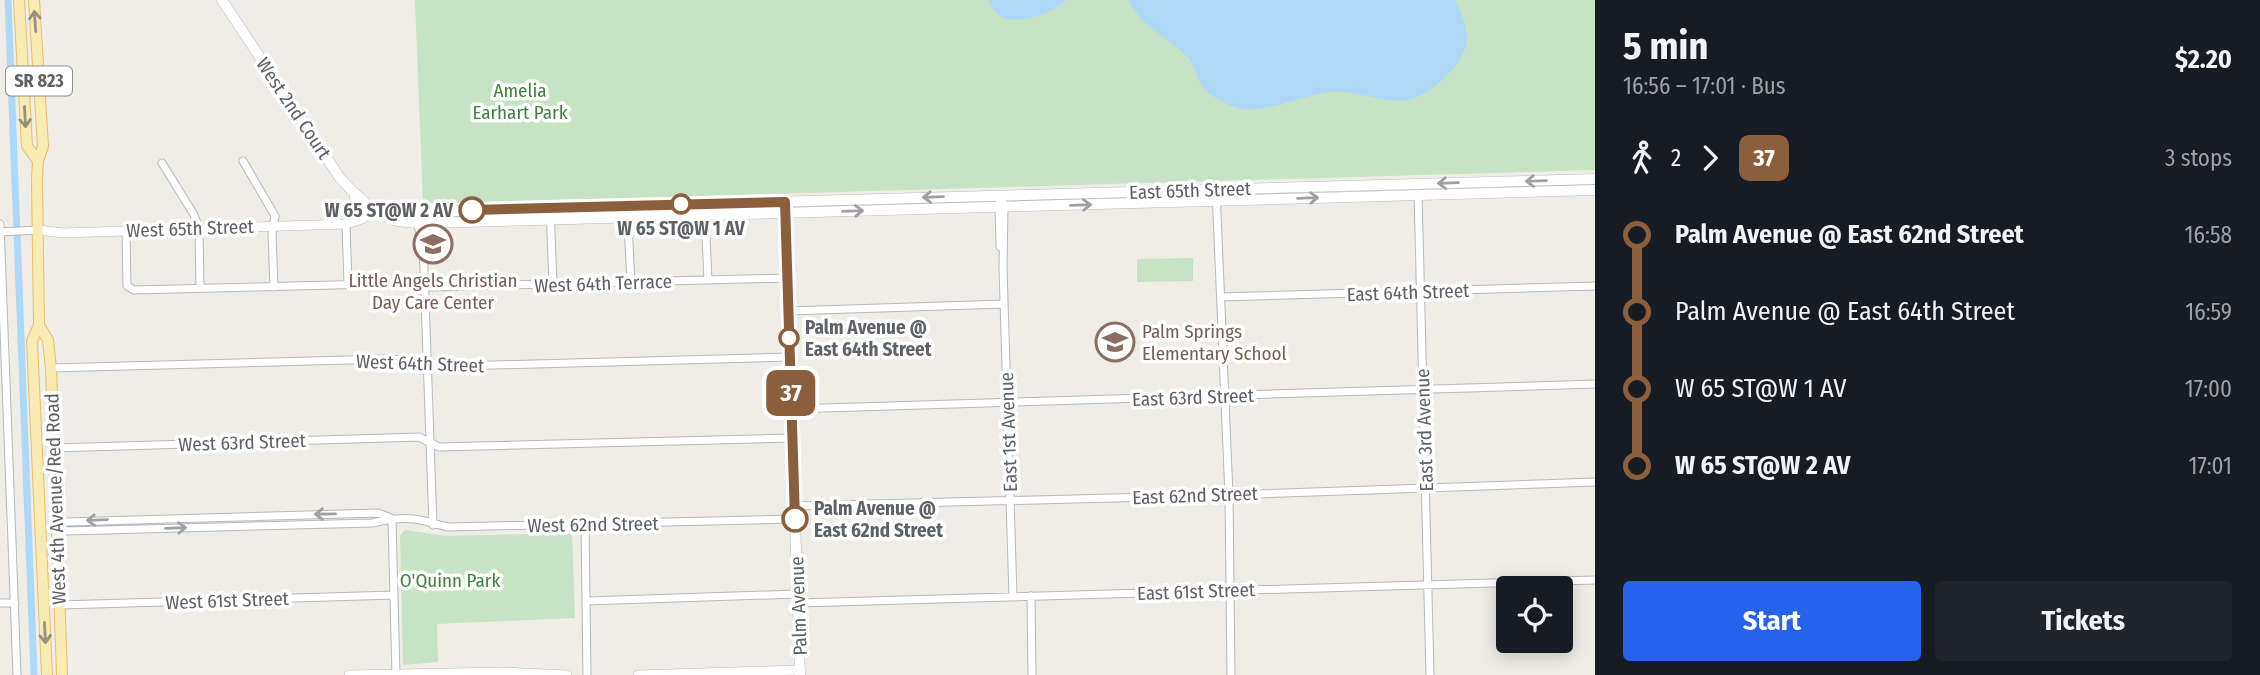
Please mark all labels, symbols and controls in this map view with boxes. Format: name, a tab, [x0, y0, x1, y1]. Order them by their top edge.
one-way arrow	[29, 9, 42, 32]
text: 5 min	[1623, 23, 1708, 69]
text: $2.20	[2175, 44, 2232, 75]
street label: West 2nd Court	[251, 53, 336, 164]
road number: SR 823	[6, 66, 72, 96]
text: 16:56 – 17:01 · Bus	[1623, 72, 1786, 100]
park label: Amelia Earhart Park	[472, 79, 568, 124]
one-way arrow	[19, 105, 32, 128]
icon: walk	[1623, 139, 1661, 177]
icon: forward	[1691, 139, 1729, 177]
text: 2	[1671, 144, 1681, 172]
text: 37	[1753, 144, 1775, 172]
text: 3 stops	[2165, 144, 2232, 172]
one-way arrow	[1525, 174, 1548, 187]
street label: East 65th Street	[1129, 177, 1252, 204]
one-way arrow	[1436, 177, 1459, 190]
one-way arrow	[922, 191, 945, 204]
one-way arrow	[1296, 192, 1319, 205]
marker: W 65 ST@W 1 AV	[671, 194, 691, 214]
marker: W 65 ST@W 2 AV	[459, 197, 485, 223]
one-way arrow	[1069, 198, 1092, 211]
place label: W 65 ST@W 2 AV	[325, 199, 454, 222]
one-way arrow	[842, 204, 865, 218]
street label: West 65th Street	[126, 215, 255, 242]
place label: W 65 ST@W 1 AV	[617, 217, 746, 240]
text: Palm Avenue @ East 62nd Street	[1675, 219, 2024, 250]
text: 16:58	[2185, 221, 2232, 249]
school or university icon: Little Angels Christian Day Care Center	[412, 223, 454, 265]
place label: Little Angels Christian Day Care Center	[348, 269, 518, 314]
street label: West 64th Terrace	[534, 270, 672, 297]
street label: East 64th Street	[1346, 279, 1471, 306]
text: Palm Avenue @ East 64th Street	[1675, 296, 2015, 327]
text: 16:59	[2185, 298, 2232, 326]
place label: Palm Avenue @ East 64th Street	[805, 316, 932, 361]
place label: Palm Springs Elementary School	[1142, 320, 1287, 365]
school or university icon: Palm Springs Elementary School	[1094, 321, 1136, 363]
marker: Palm Avenue @ East 64th Street	[779, 328, 799, 348]
street label: West 64th Street	[355, 350, 485, 377]
street label: East 3rd Avenue	[1411, 368, 1438, 492]
line badge: 37	[760, 370, 822, 416]
street label: East 1st Avenue	[995, 372, 1022, 492]
text: W 65 ST@W 1 AV	[1675, 373, 1847, 404]
text: 17:00	[2185, 375, 2232, 403]
text: 37	[780, 379, 802, 407]
street label: East 63rd Street	[1132, 384, 1255, 411]
street label: West 4th Avenue/Red Road	[40, 393, 71, 605]
street label: West 63rd Street	[178, 429, 307, 456]
text: W 65 ST@W 2 AV	[1675, 450, 1851, 481]
text: 17:01	[2188, 452, 2232, 480]
street label: East 62nd Street	[1132, 482, 1259, 509]
place label: Palm Avenue @ East 62nd Street	[814, 497, 943, 542]
marker: Palm Avenue @ East 62nd Street	[782, 506, 808, 532]
one-way arrow	[313, 507, 336, 521]
street label: West 62nd Street	[527, 512, 660, 537]
one-way arrow	[86, 514, 109, 527]
one-way arrow	[164, 521, 187, 534]
street label: Palm Avenue	[785, 556, 812, 656]
park label: O'Quinn Park	[400, 569, 500, 592]
map controls	[1496, 576, 1573, 653]
button: locate	[1496, 576, 1573, 653]
street label: East 61st Street	[1137, 578, 1256, 605]
button: Start	[1623, 581, 1921, 661]
button: Tickets	[1935, 581, 2232, 661]
street label: West 61st Street	[165, 587, 290, 614]
one-way arrow	[39, 622, 52, 645]

